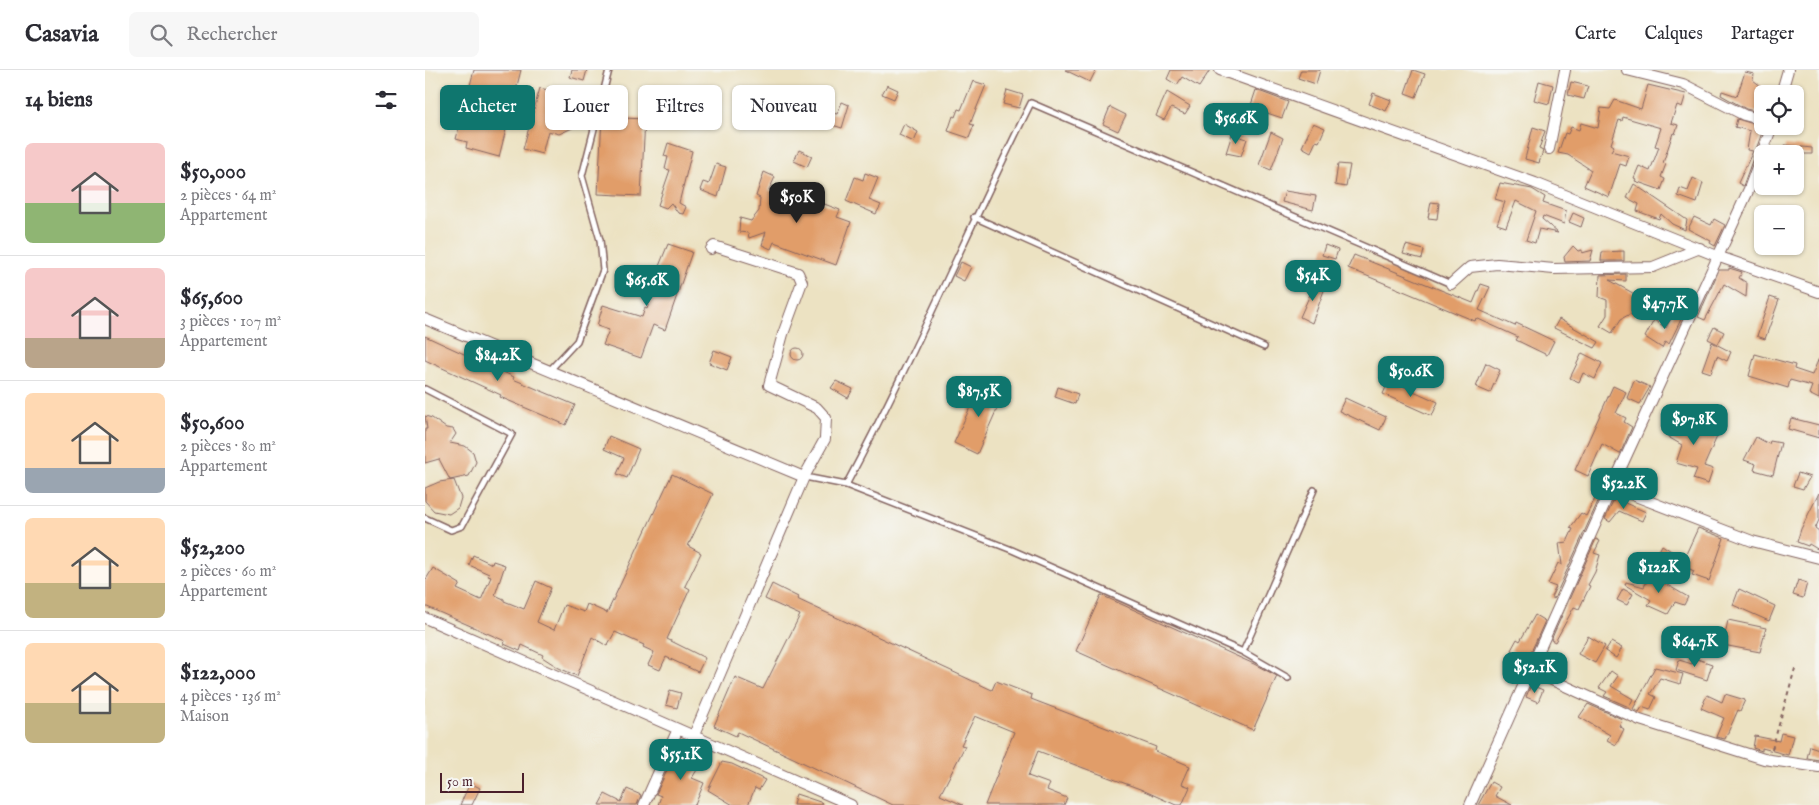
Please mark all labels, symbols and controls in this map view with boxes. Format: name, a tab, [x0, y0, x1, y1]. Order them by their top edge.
search box	[129, 12, 479, 57]
text: Casavia	[25, 19, 99, 50]
icon: search	[147, 21, 175, 49]
text: Rechercher	[187, 23, 277, 47]
text: Carte	[1575, 23, 1616, 46]
text: Calques	[1644, 23, 1703, 46]
text: Partager	[1731, 23, 1794, 46]
chip: Acheter	[440, 85, 535, 130]
chip: Louer	[545, 85, 628, 130]
chip: Filtres	[638, 85, 722, 130]
chip: Nouveau	[732, 85, 835, 130]
map controls	[1754, 85, 1804, 255]
button: locate	[1754, 85, 1804, 135]
icon: filters	[372, 86, 400, 114]
text: 14 biens	[25, 87, 93, 114]
pin: $56.6K	[1195, 102, 1277, 145]
text: $56.6K	[1214, 109, 1258, 129]
button: +	[1754, 145, 1804, 195]
text: $50,000	[180, 159, 246, 186]
icon: home	[65, 163, 125, 223]
pin: $50K	[767, 182, 827, 224]
text: 2 pièces · 64 m²	[180, 186, 276, 206]
text: $50K	[780, 188, 814, 208]
button: −	[1754, 205, 1804, 255]
text: Appartement	[180, 206, 267, 226]
pin: $54K	[1283, 260, 1343, 302]
pin: $65.6K	[606, 264, 688, 307]
text: $54K	[1296, 266, 1330, 286]
text: $65.6K	[625, 271, 669, 291]
text: $65,600	[180, 285, 243, 312]
icon: home	[65, 288, 125, 348]
pin: $47.7K	[1624, 288, 1706, 330]
text: $47.7K	[1642, 294, 1688, 314]
text: 3 pièces · 107 m²	[180, 312, 282, 332]
text: Appartement	[180, 332, 267, 352]
pin: $84.2K	[457, 340, 539, 382]
text: $84.2K	[475, 346, 521, 366]
pin: $50.6K	[1370, 356, 1452, 398]
text: $50.6K	[1389, 362, 1433, 382]
pin: $87.5K	[938, 376, 1020, 418]
text: $87.5K	[957, 382, 1001, 402]
pin: $97.8K	[1653, 404, 1735, 446]
text: $50,600	[180, 410, 245, 437]
text: $97.8K	[1672, 410, 1716, 430]
icon: home	[65, 413, 125, 473]
text: 2 pièces · 80 m²	[180, 437, 276, 457]
text: Appartement	[180, 457, 267, 477]
pin: $52.2K	[1583, 468, 1665, 510]
text: $52.2K	[1602, 474, 1646, 494]
text: $52,200	[180, 535, 245, 562]
icon: home	[65, 538, 125, 598]
pin: $122K	[1624, 552, 1694, 594]
text: $122K	[1638, 558, 1680, 578]
text: 2 pièces · 60 m²	[180, 562, 276, 582]
text: Appartement	[180, 582, 267, 602]
pin: $64.7K	[1654, 626, 1736, 668]
text: $64.7K	[1672, 632, 1718, 652]
pin: $52.1K	[1494, 652, 1576, 694]
text: $52.1K	[1513, 658, 1557, 678]
text: $122,000	[180, 660, 256, 687]
icon: home	[65, 663, 125, 723]
text: 4 pièces · 136 m²	[180, 687, 281, 707]
text: Maison	[180, 707, 229, 727]
pin: $55.1K	[640, 738, 722, 781]
text: $55.1K	[660, 745, 702, 765]
scale bar	[440, 770, 524, 793]
text: 50 m	[447, 773, 473, 791]

